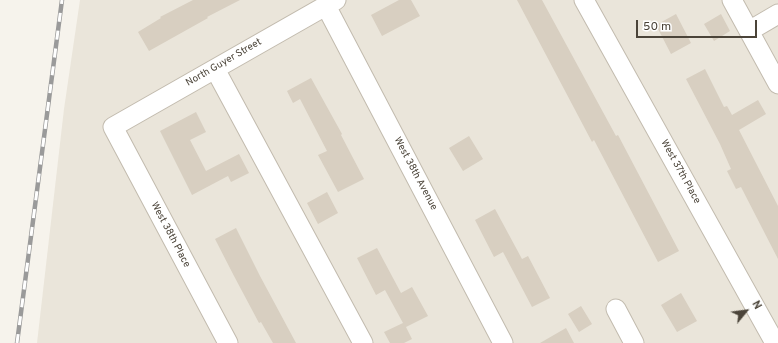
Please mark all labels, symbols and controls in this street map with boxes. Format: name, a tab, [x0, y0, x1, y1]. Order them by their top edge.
scale bar	[638, 12, 759, 38]
text: 50 m	[643, 19, 671, 35]
street label: North Guyer Street	[184, 36, 264, 90]
street label: West 38th Avenue	[391, 135, 439, 213]
street label: West 37th Place	[657, 138, 703, 206]
street label: West 38th Place	[148, 200, 192, 270]
north arrow	[726, 291, 766, 331]
text: N	[748, 298, 765, 312]

